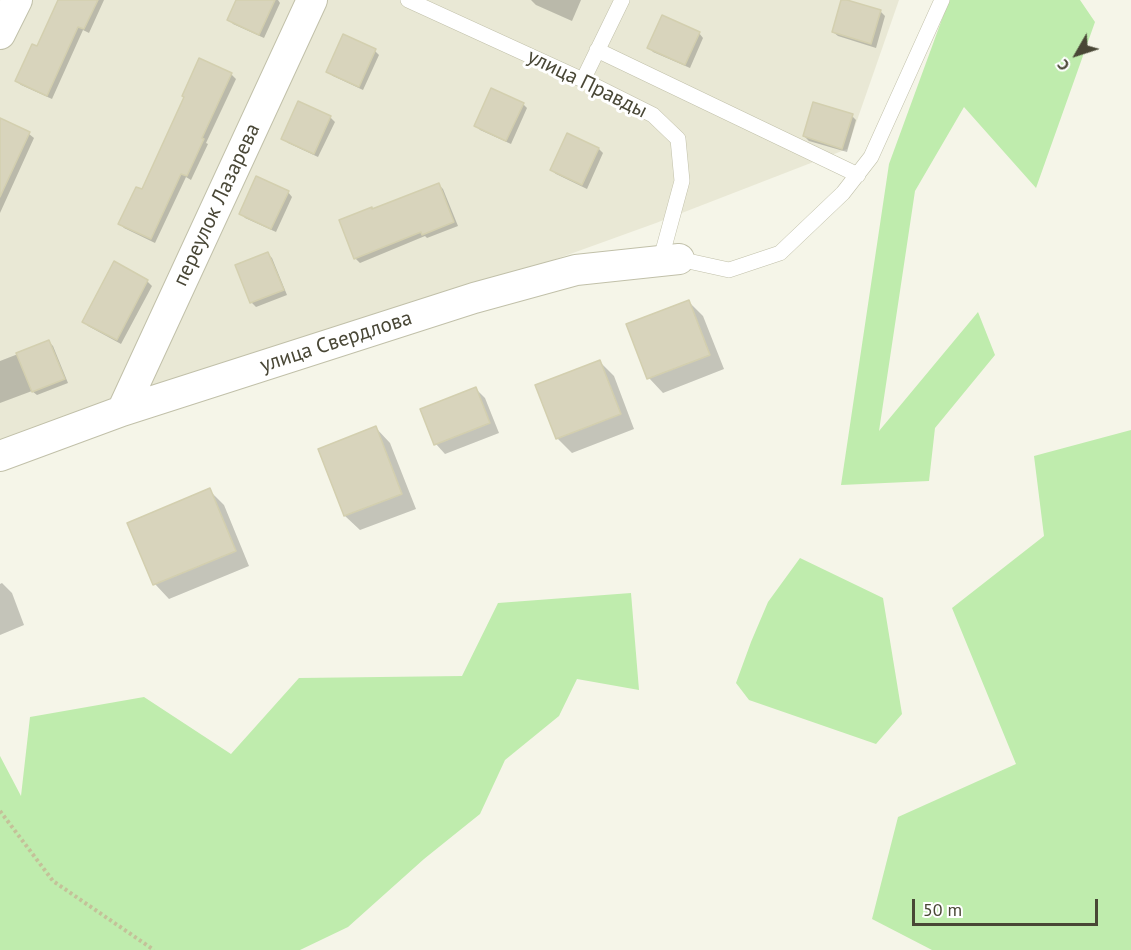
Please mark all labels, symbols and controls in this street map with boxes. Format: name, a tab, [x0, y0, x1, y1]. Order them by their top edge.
north arrow	[1047, 24, 1107, 84]
street label: улица Правды	[523, 44, 651, 124]
text: С	[1052, 56, 1074, 75]
street label: переулок Лазарева	[168, 120, 266, 290]
street label: улица Свердлова	[257, 306, 415, 378]
scale bar	[915, 887, 1101, 925]
text: 50 m	[923, 898, 962, 921]

